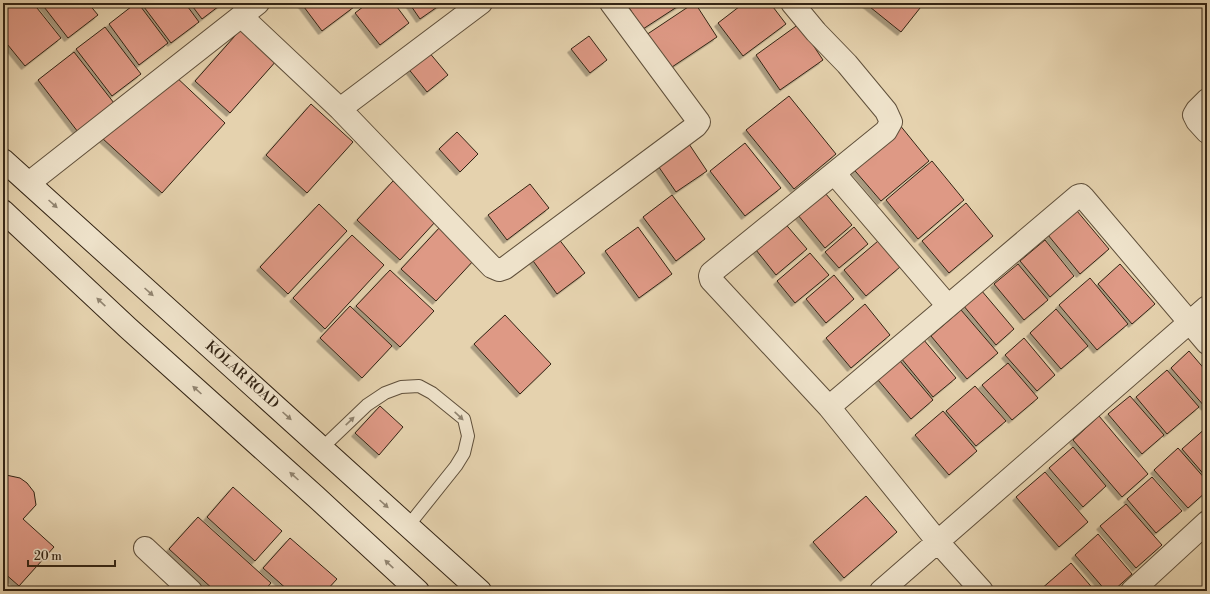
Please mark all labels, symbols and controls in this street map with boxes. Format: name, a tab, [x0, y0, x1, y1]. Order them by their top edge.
one-way arrow	[48, 200, 58, 209]
one-way arrow	[144, 287, 155, 296]
one-way arrow	[96, 298, 106, 307]
street label: KOLAR ROAD	[201, 337, 283, 413]
one-way arrow	[192, 385, 202, 394]
one-way arrow	[454, 411, 464, 421]
one-way arrow	[282, 412, 293, 421]
one-way arrow	[345, 416, 355, 426]
one-way arrow	[289, 472, 299, 481]
one-way arrow	[379, 499, 388, 508]
scale bar	[28, 542, 115, 568]
text: 20 m	[34, 549, 62, 564]
one-way arrow	[384, 560, 395, 569]

